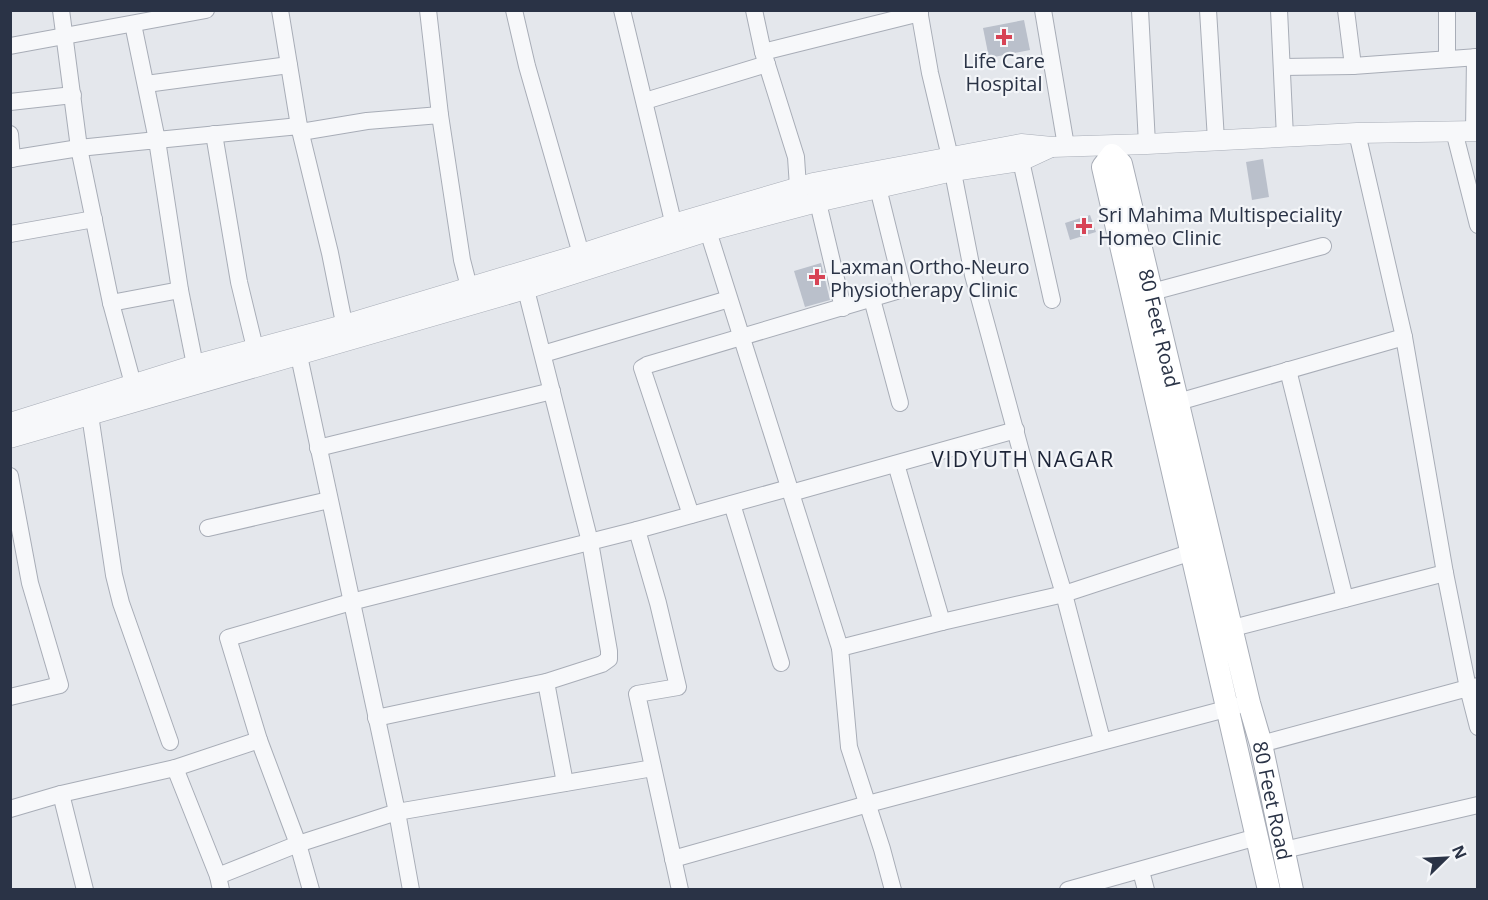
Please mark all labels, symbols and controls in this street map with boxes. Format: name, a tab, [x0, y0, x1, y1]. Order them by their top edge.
marker: Life Care Hospital	[995, 28, 1013, 46]
place label: Life Care Hospital	[963, 47, 1045, 97]
place label: Sri Mahima Multispeciality Homeo Clinic	[1098, 201, 1343, 251]
marker: Sri Mahima Multispeciality Homeo Clinic	[1075, 217, 1093, 235]
place label: Laxman Ortho-Neuro Physiotherapy Clinic	[830, 253, 1029, 303]
street label: 80 Feet Road	[1133, 266, 1187, 390]
marker: Laxman Ortho-Neuro Physiotherapy Clinic	[808, 268, 826, 286]
district label: VIDYUTH NAGAR	[931, 445, 1115, 473]
street label: 80 Feet Road	[1247, 739, 1299, 862]
north arrow	[1416, 828, 1476, 888]
text: N	[1447, 841, 1472, 862]

